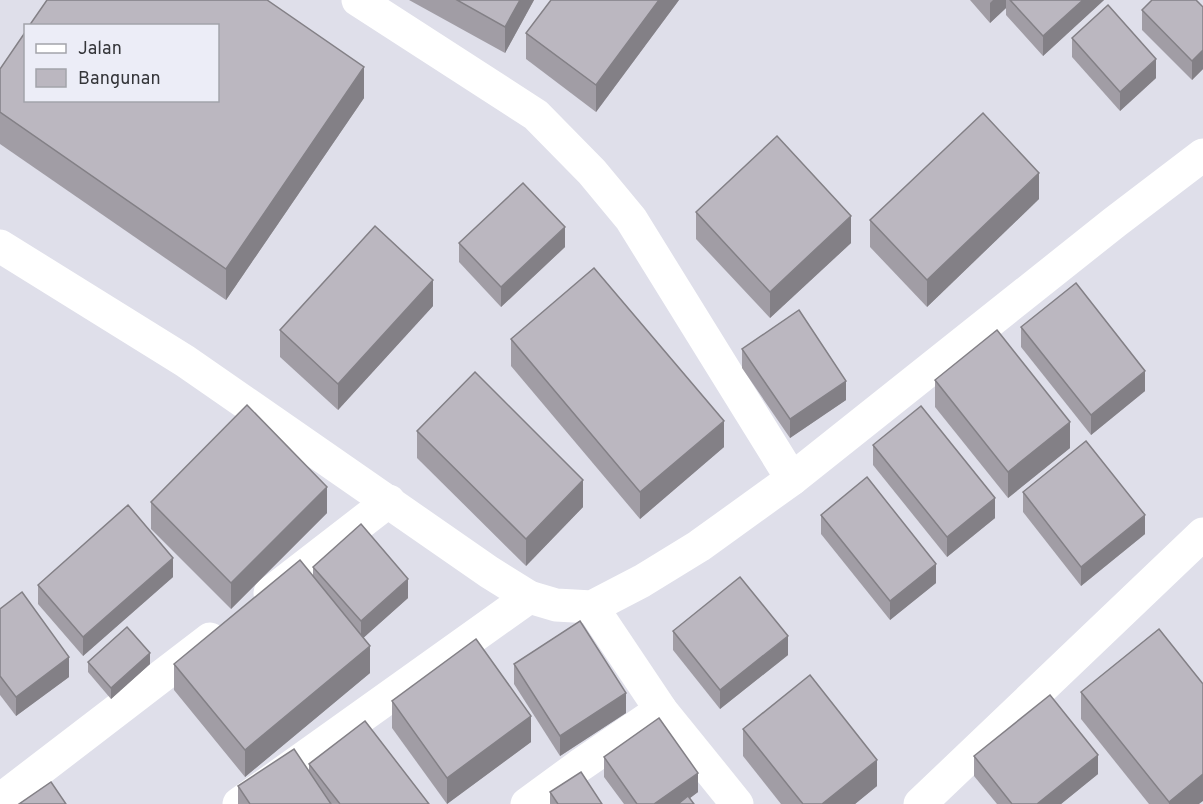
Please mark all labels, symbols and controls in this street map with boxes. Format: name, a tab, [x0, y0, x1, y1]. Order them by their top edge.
legend	[24, 24, 219, 102]
text: Jalan	[78, 38, 122, 61]
text: Bangunan	[78, 68, 161, 91]

